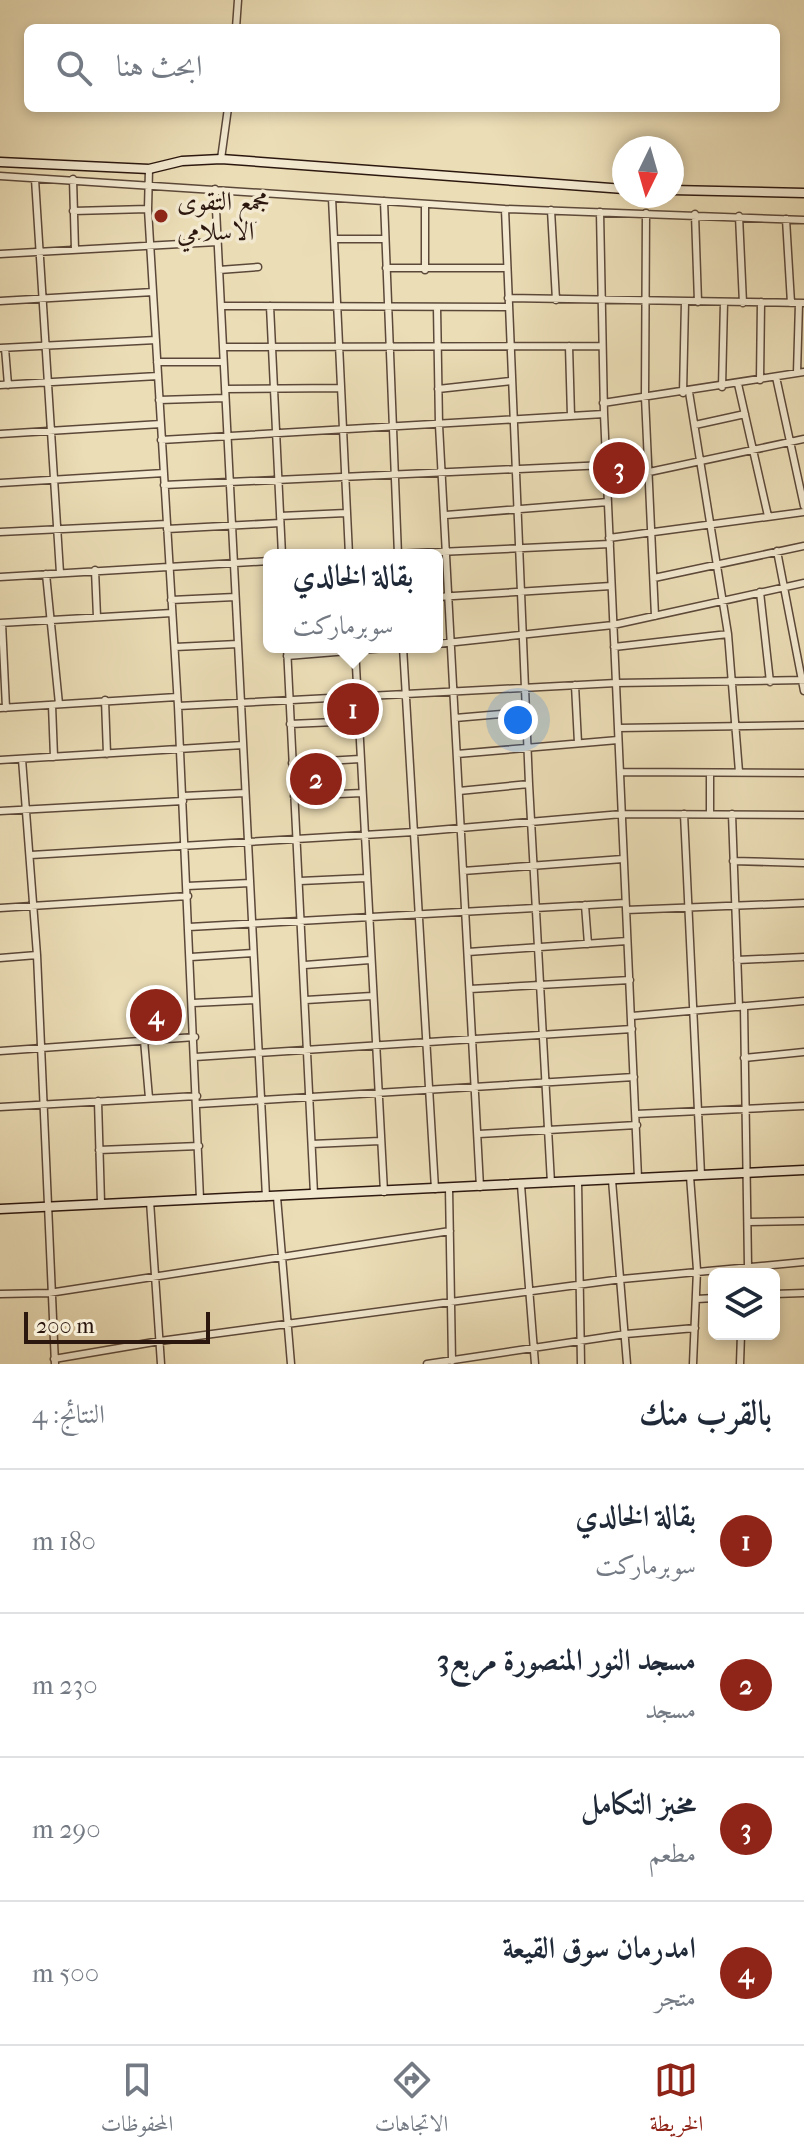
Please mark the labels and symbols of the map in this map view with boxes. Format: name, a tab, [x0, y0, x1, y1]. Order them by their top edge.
north arrow	[612, 136, 684, 208]
place label: مجمع التقوى الاسلامي	[177, 186, 270, 253]
marker: مجمع التقوى الاسلامي	[152, 207, 170, 225]
pin: 3	[593, 438, 645, 498]
pin: 1	[327, 679, 379, 739]
your location	[498, 700, 538, 740]
pin: 2	[290, 749, 342, 809]
pin: 4	[130, 985, 182, 1045]
scale bar	[24, 1308, 210, 1344]

